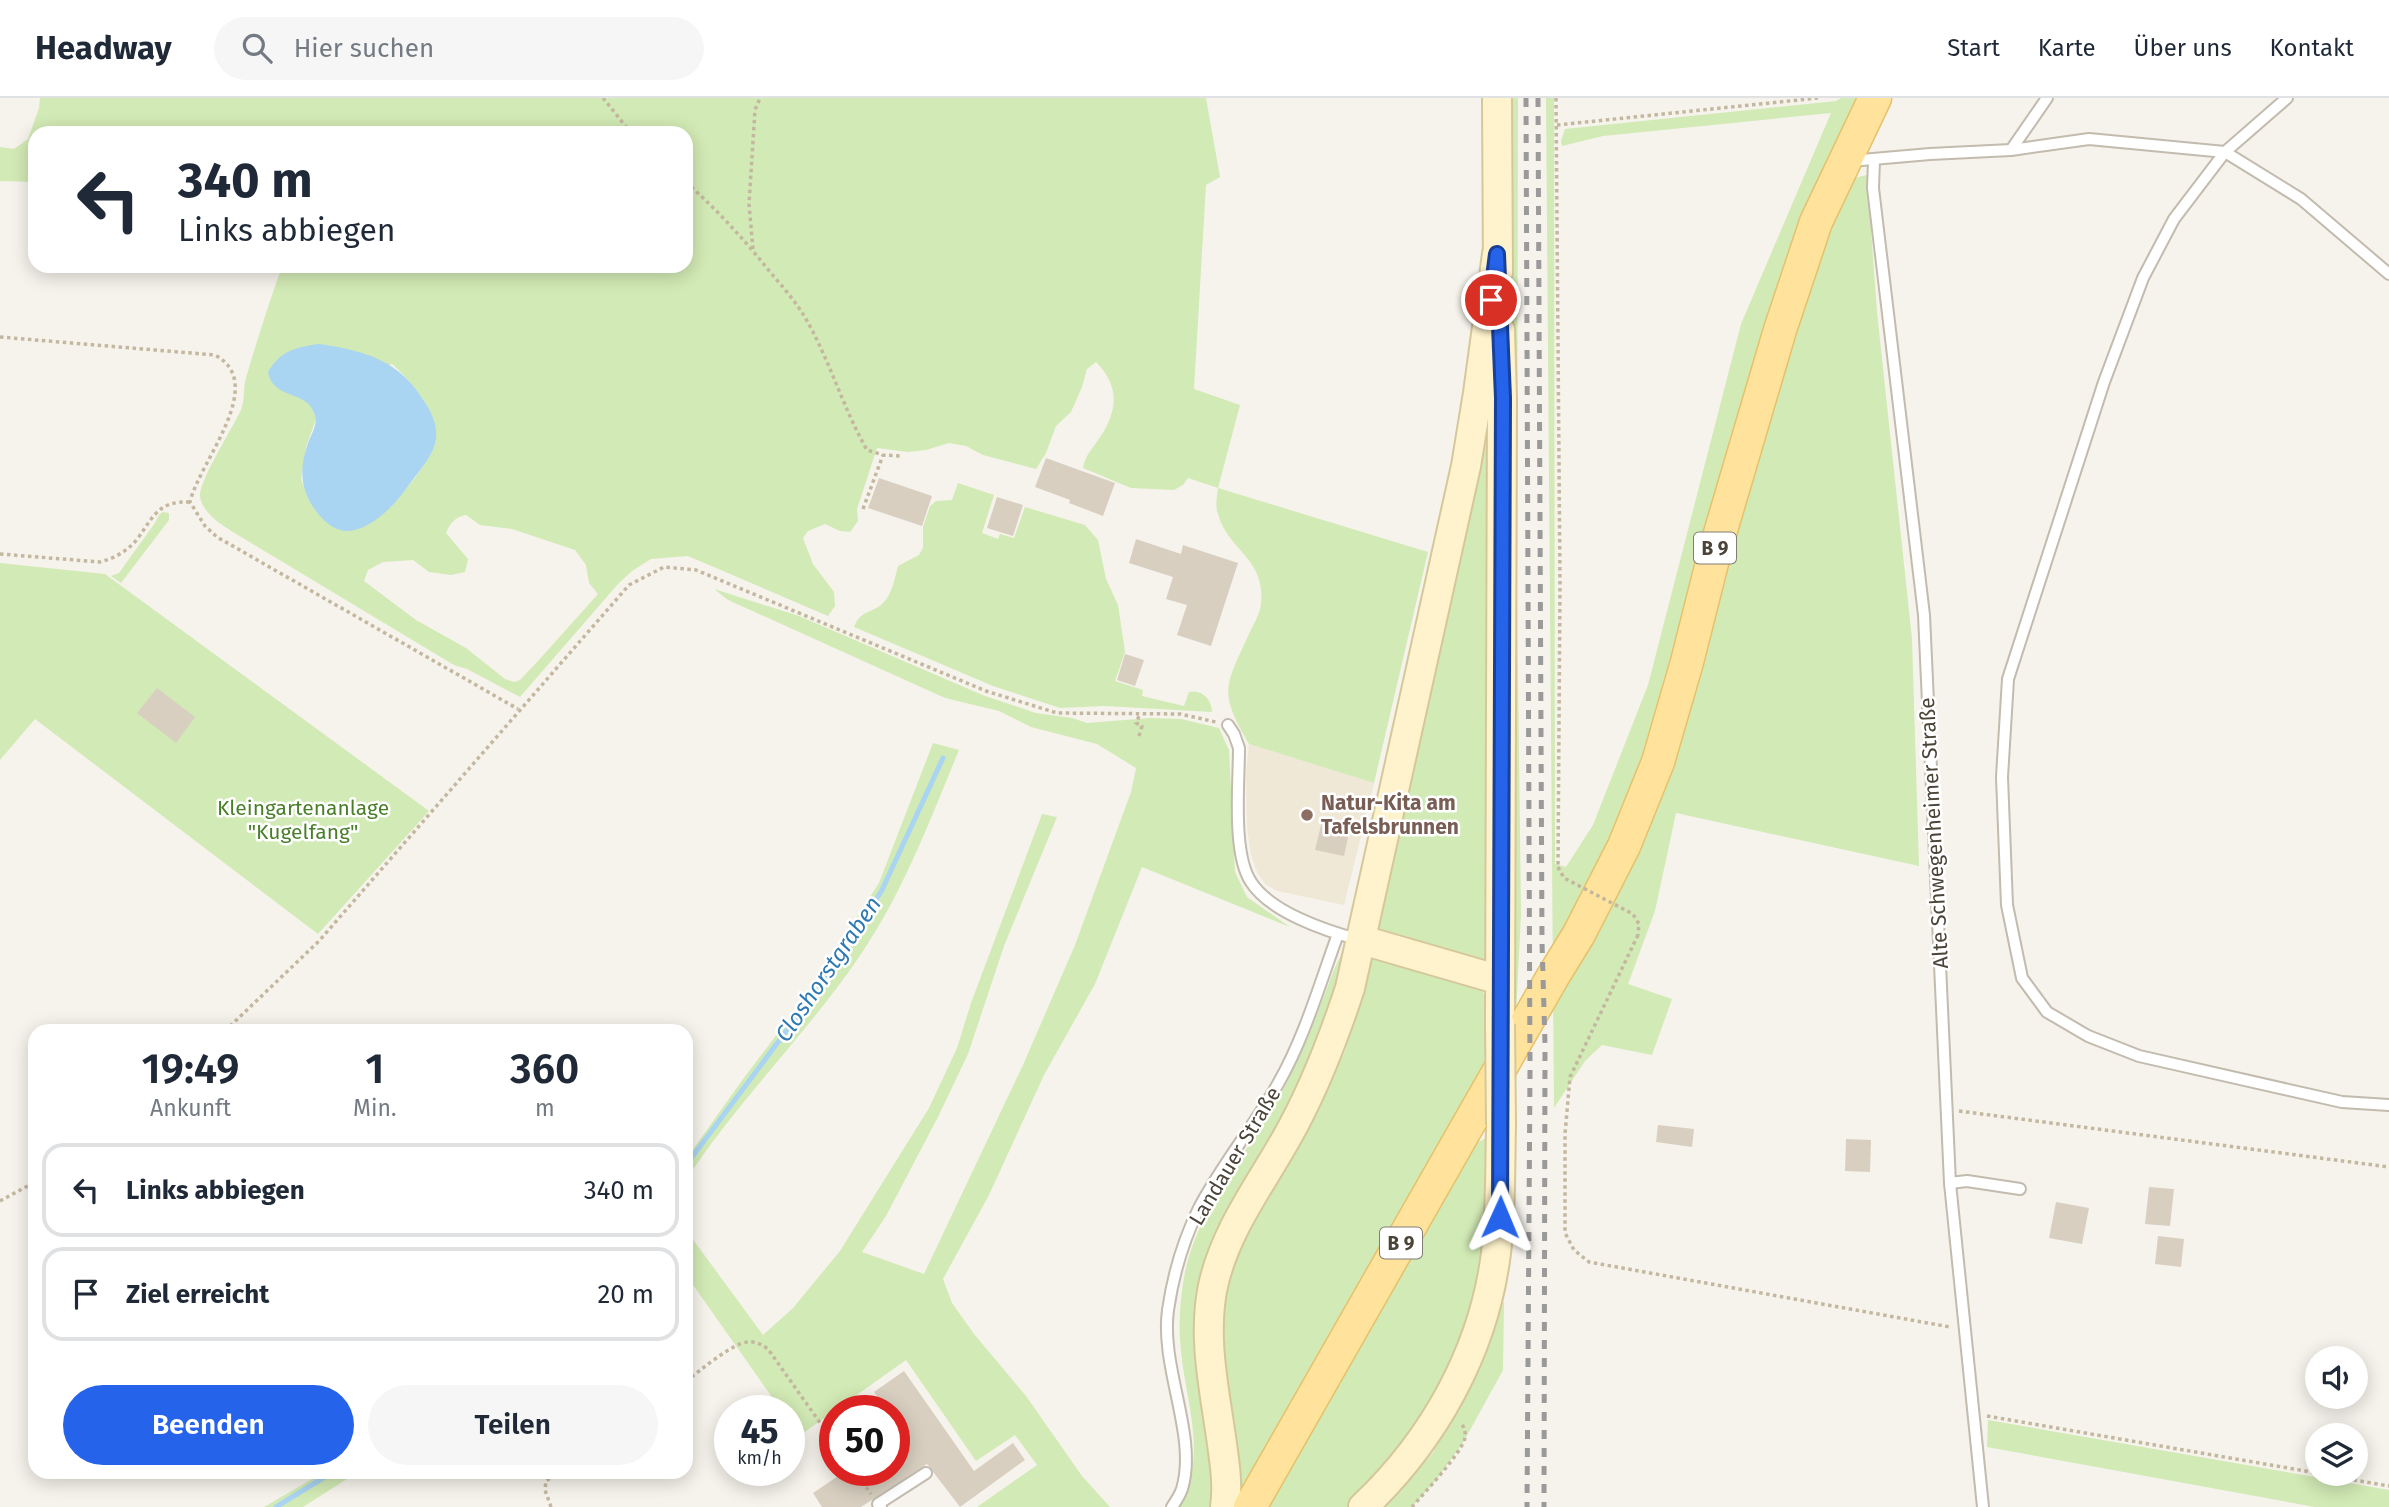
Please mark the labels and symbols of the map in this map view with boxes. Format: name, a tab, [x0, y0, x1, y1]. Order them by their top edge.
pin	[1461, 270, 1521, 330]
road number: B 9	[1694, 533, 1736, 564]
street label: Alte Schwegenheimer Straße	[1914, 697, 1954, 969]
place label: Natur-Kita am Tafelsbrunnen	[1321, 790, 1459, 840]
park label: Kleingartenanlage "Kugelfang"	[217, 795, 389, 845]
marker: Natur-Kita am Tafelsbrunnen	[1299, 807, 1315, 823]
water label: Closhorstgraben	[769, 891, 887, 1047]
street label: Landauer Straße	[1183, 1082, 1287, 1230]
position arrow	[1463, 1180, 1537, 1254]
road number: B 9	[1380, 1228, 1422, 1259]
speed limit sign: 50	[819, 1395, 910, 1486]

